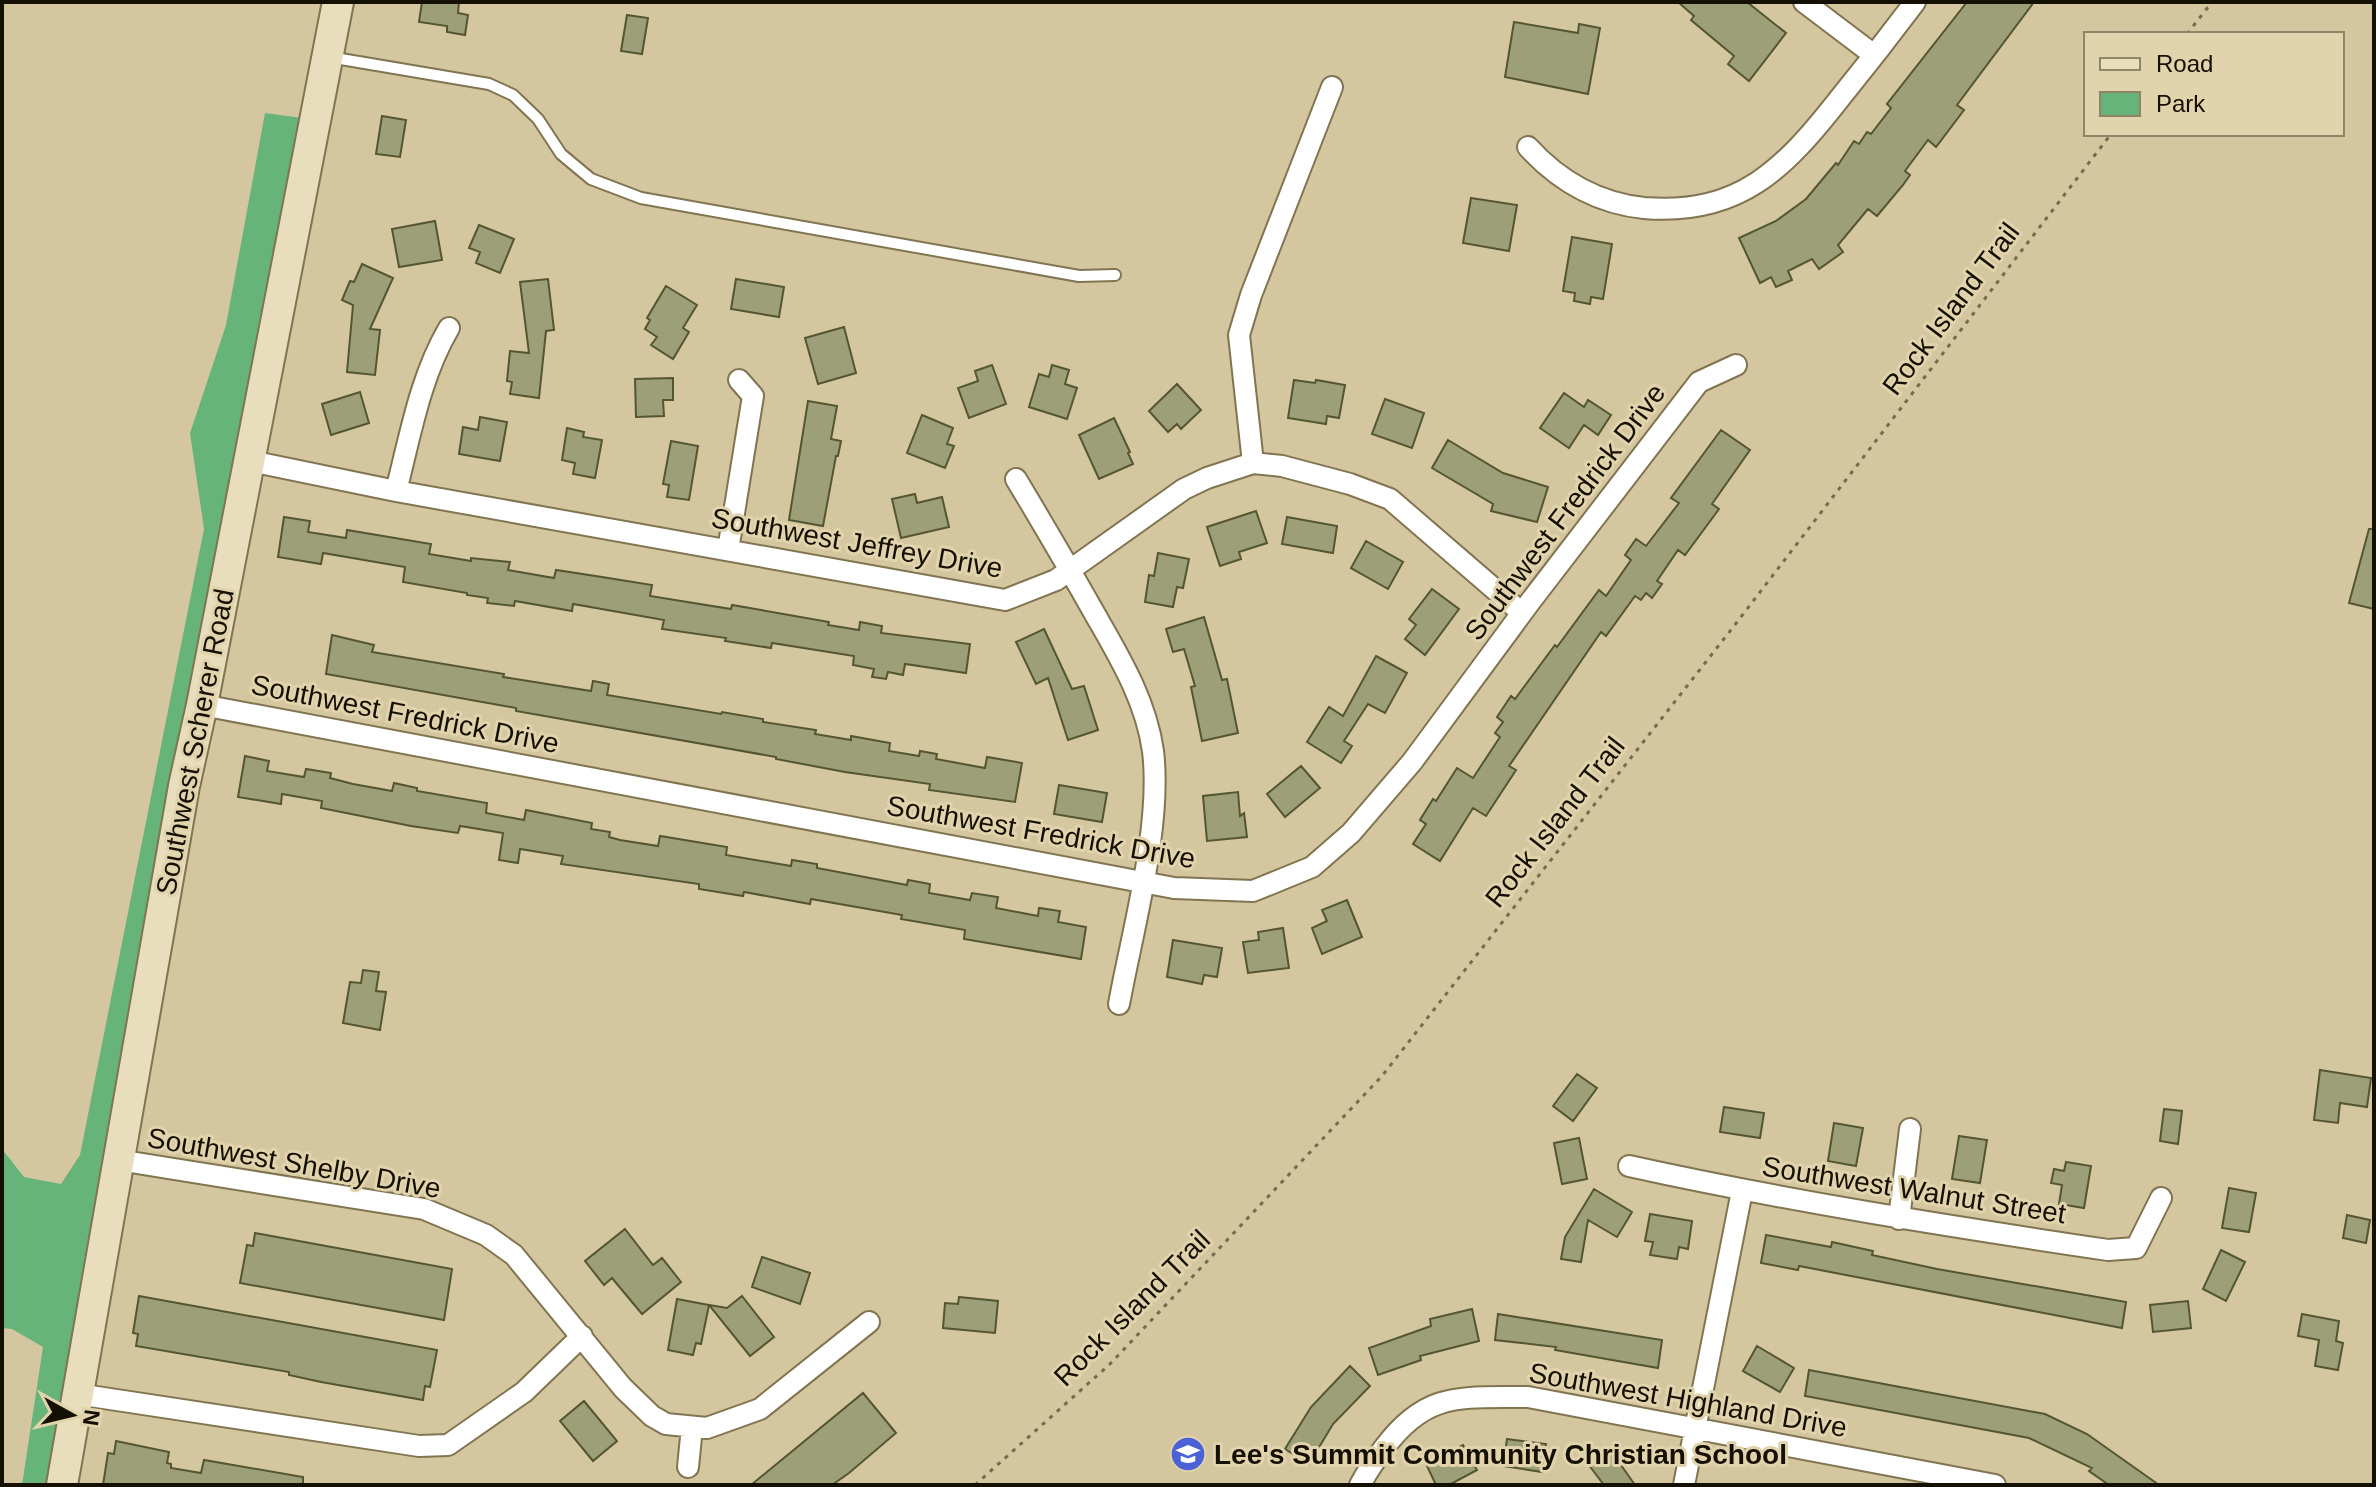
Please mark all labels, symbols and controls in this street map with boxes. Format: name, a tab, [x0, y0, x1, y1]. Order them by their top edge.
legend	[2084, 32, 2344, 136]
text: Road	[2156, 50, 2213, 77]
text: Park	[2156, 90, 2206, 117]
street label: Rock Island Trail	[1876, 217, 2026, 401]
street label: Southwest Fredrick Drive	[1459, 378, 1671, 646]
street label: Southwest Jeffrey Drive	[709, 502, 1005, 584]
street label: Southwest Scherer Road	[150, 586, 240, 898]
street label: Southwest Fredrick Drive	[249, 669, 561, 759]
street label: Rock Island Trail	[1479, 731, 1631, 913]
street label: Southwest Fredrick Drive	[884, 790, 1198, 874]
street label: Southwest Shelby Drive	[145, 1122, 443, 1204]
street label: Southwest Walnut Street	[1760, 1151, 2068, 1229]
street label: Rock Island Trail	[1048, 1224, 1216, 1392]
street label: Southwest Highland Drive	[1527, 1357, 1849, 1443]
north arrow	[32, 1375, 112, 1455]
text: N	[78, 1408, 105, 1427]
school or university icon: Lee's Summit Community Christian School	[1169, 1435, 1207, 1473]
place label: Lee's Summit Community Christian School	[1214, 1439, 1787, 1470]

